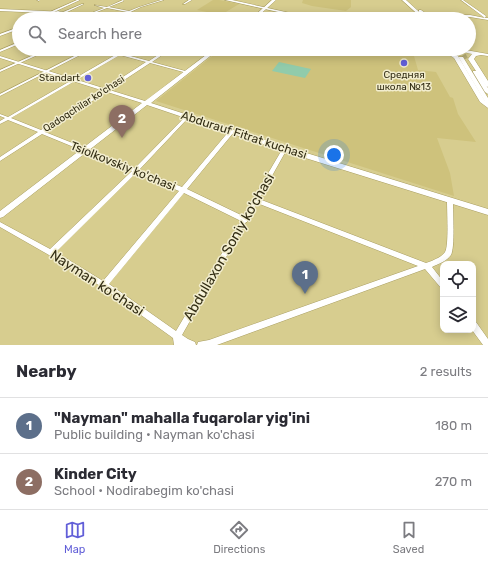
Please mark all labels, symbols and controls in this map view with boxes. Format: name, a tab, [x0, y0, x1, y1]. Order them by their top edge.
search box	[12, 12, 476, 56]
icon: search	[26, 23, 48, 45]
text: Search here	[58, 25, 142, 43]
marker: Средняя школа №13	[399, 58, 409, 68]
place label: Средняя школа №13	[377, 69, 431, 93]
place label: Standart	[39, 72, 80, 84]
street label: Qadoqchilar ko'chasi	[41, 73, 127, 135]
marker: Standart	[83, 73, 93, 83]
pin: 2	[109, 105, 135, 138]
street label: Abdurauf Fitrat kuchasi	[179, 108, 309, 162]
street label: Tsiolkovskiy ko'chasi	[68, 138, 178, 194]
your location	[324, 145, 344, 165]
street label: Abdullaxon Soniy ko'chasi	[180, 170, 278, 324]
street label: Nayman ko'chasi	[47, 246, 147, 320]
pin: 1	[292, 261, 318, 294]
map controls	[440, 261, 476, 333]
button: locate	[440, 261, 476, 297]
button: layers	[440, 297, 476, 333]
text: Nearby	[16, 361, 77, 381]
text: 2 results	[420, 364, 472, 379]
text: "Nayman" mahalla fuqarolar yig'ini	[54, 409, 310, 427]
text: 1	[26, 418, 32, 433]
text: 180 m	[435, 418, 472, 433]
text: Public building · Nayman ko'chasi	[54, 427, 255, 442]
text: Kinder City	[54, 465, 137, 483]
text: 2	[25, 474, 33, 489]
text: 270 m	[435, 474, 472, 489]
text: School · Nodirabegim ko'chasi	[54, 483, 234, 498]
tab: Map	[64, 519, 86, 556]
tab: Directions	[213, 519, 265, 556]
tab: Saved	[393, 519, 424, 556]

